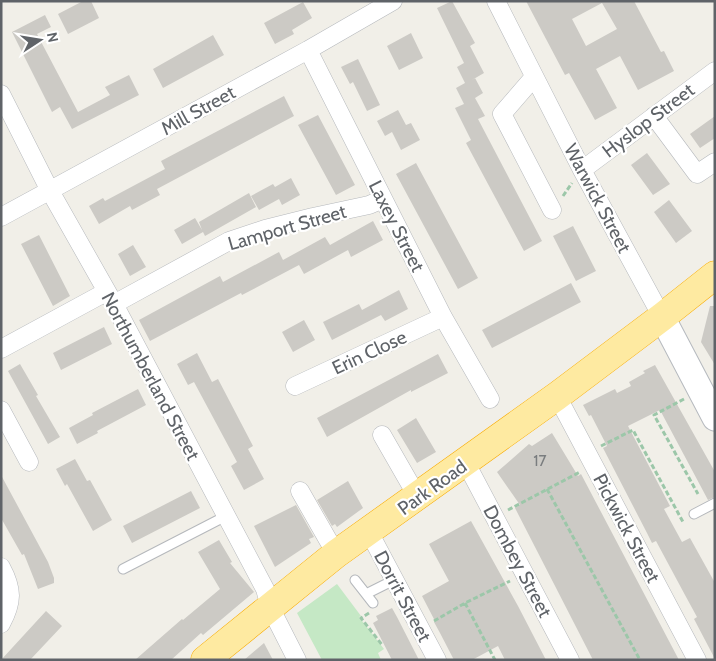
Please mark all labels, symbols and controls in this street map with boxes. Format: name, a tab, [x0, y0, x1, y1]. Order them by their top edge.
north arrow	[15, 15, 65, 65]
text: N	[43, 31, 63, 44]
street label: Hyslop Street	[598, 78, 699, 162]
street label: Mill Street	[157, 80, 240, 140]
street label: Warwick Street	[559, 140, 636, 257]
street label: Laxey Street	[364, 177, 430, 276]
street label: Lamport Street	[225, 199, 349, 255]
street label: Northumberland Street	[96, 288, 205, 465]
street label: Erin Close	[328, 325, 410, 380]
house number: 17	[533, 451, 547, 470]
street label: Park Road	[393, 455, 471, 520]
street label: Pickwick Street	[588, 470, 665, 587]
street label: Dombey Street	[478, 501, 557, 622]
street label: Dorrit Street	[369, 547, 436, 646]

